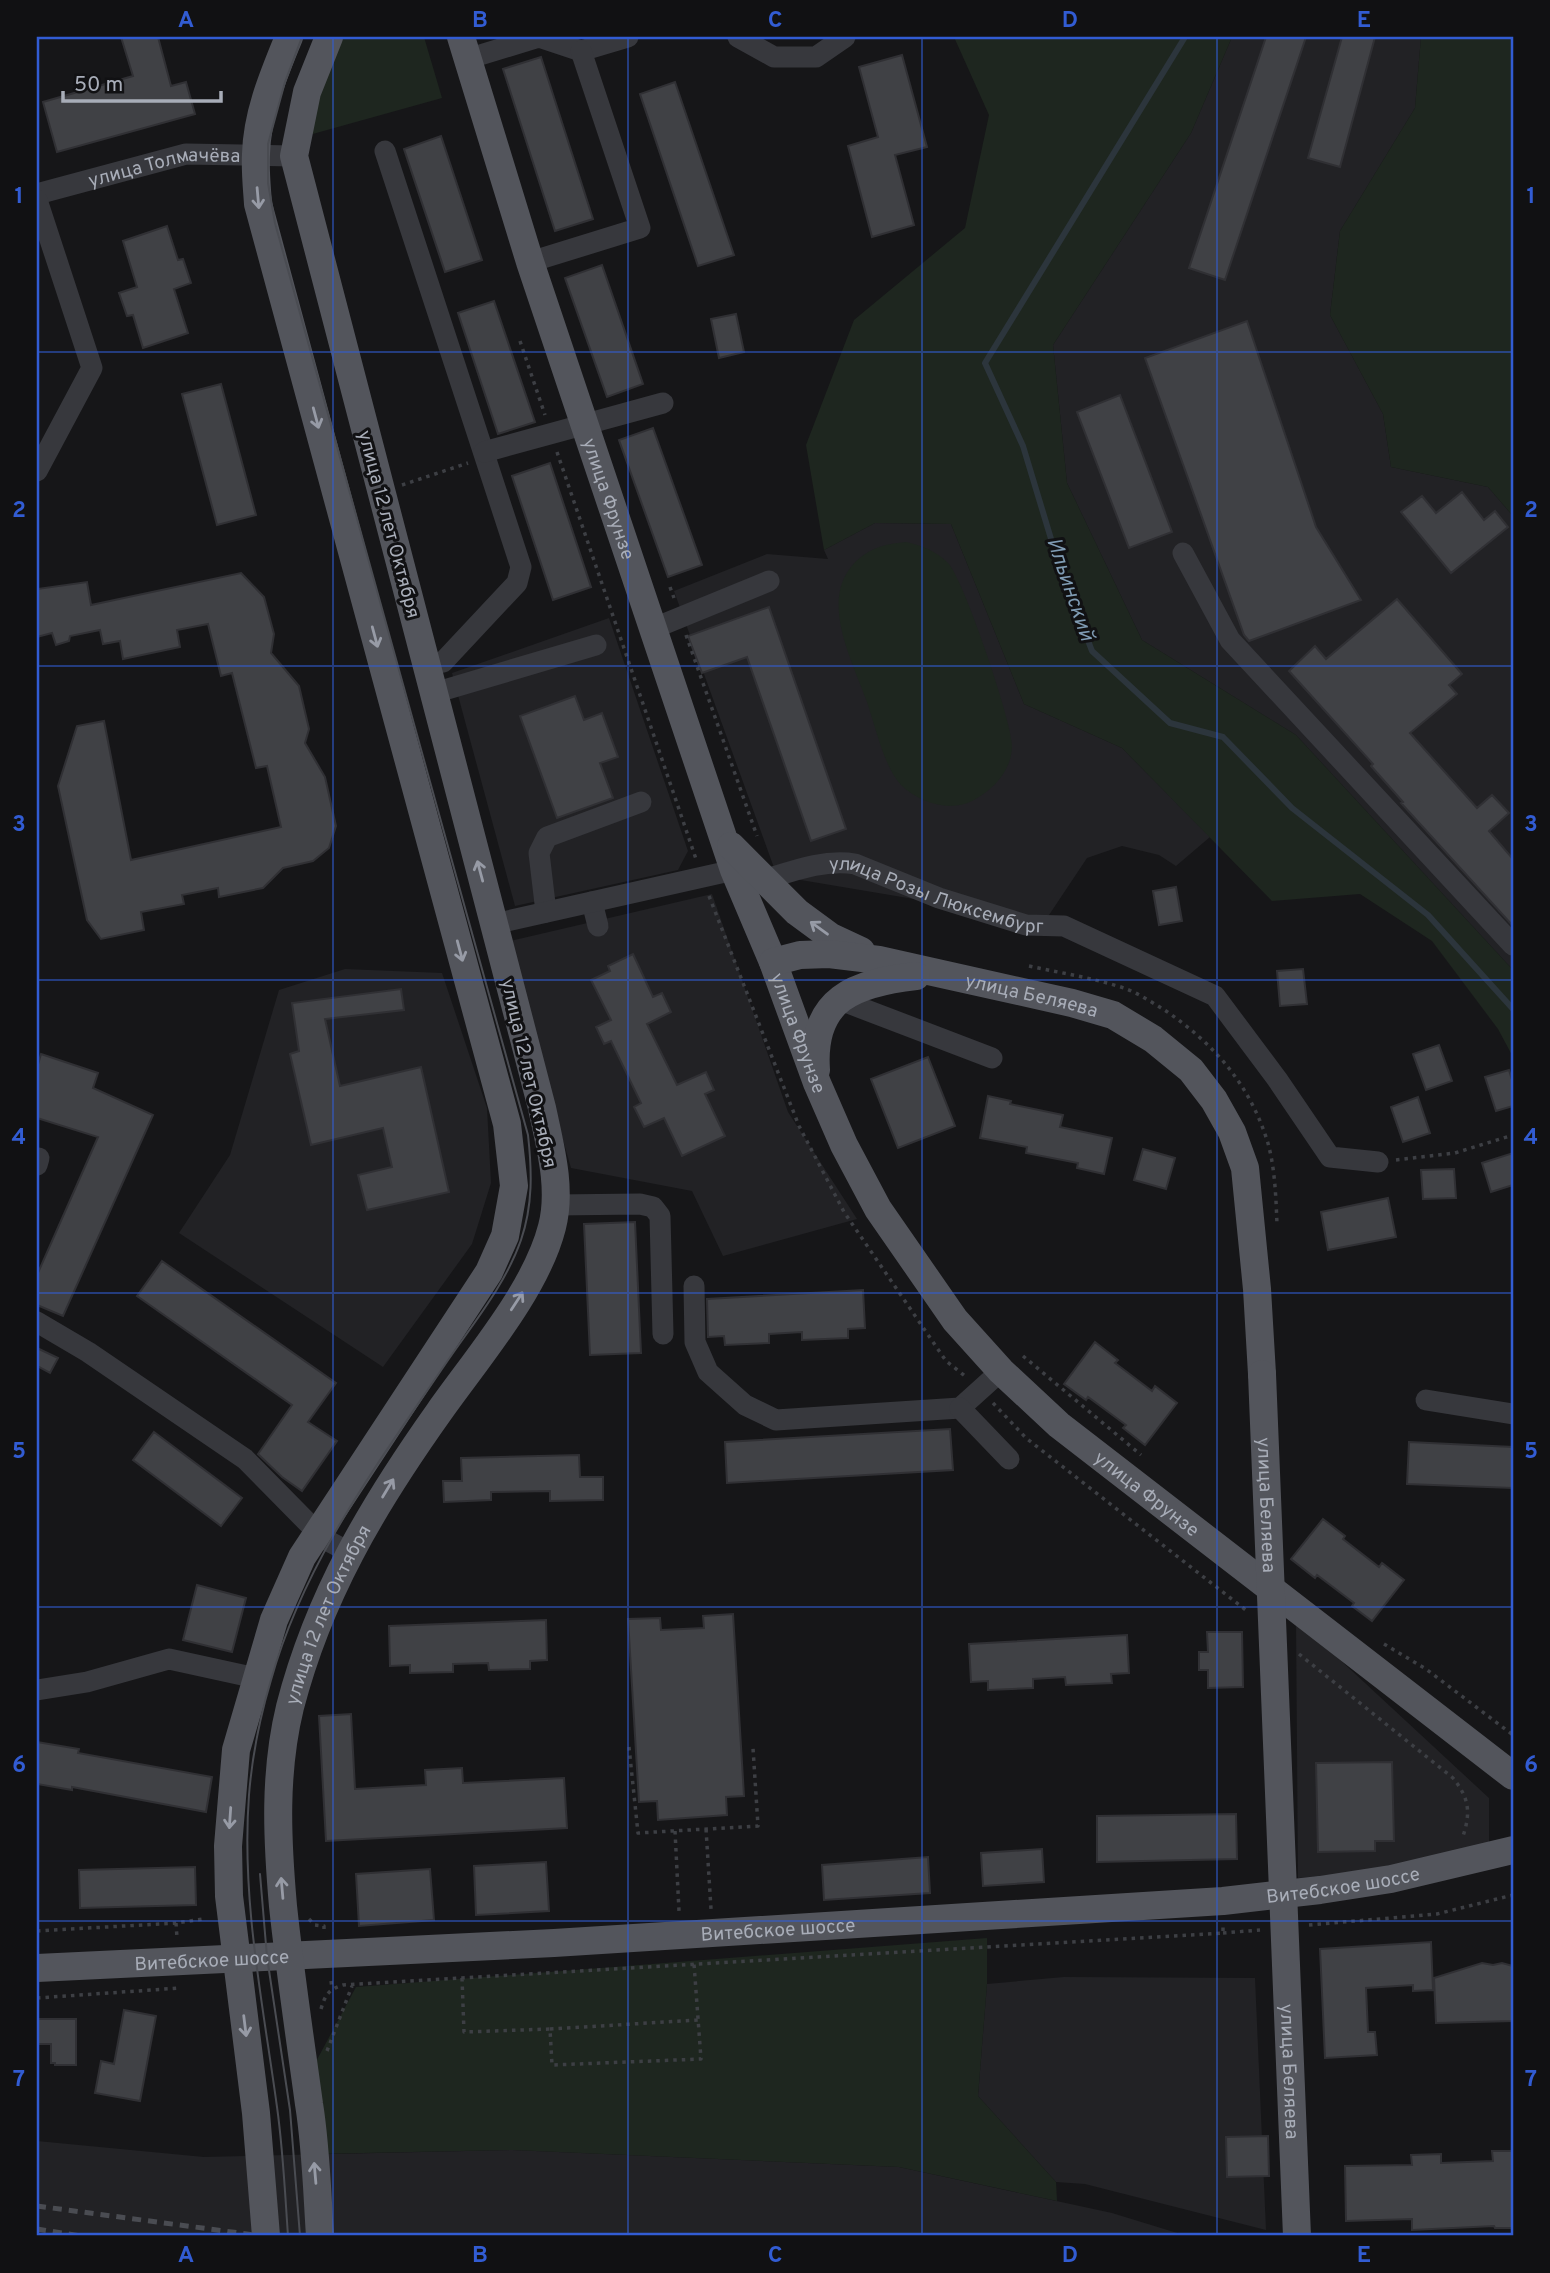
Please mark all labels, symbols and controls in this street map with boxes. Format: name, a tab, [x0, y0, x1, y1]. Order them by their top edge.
text: A	[178, 7, 194, 36]
text: B	[472, 7, 488, 36]
text: C	[768, 7, 782, 36]
text: D	[1062, 7, 1078, 36]
text: E	[1357, 7, 1371, 36]
scale bar	[63, 60, 220, 104]
text: 50 m	[74, 72, 123, 99]
street label: улица Толмачёва	[86, 144, 241, 194]
text: 1	[14, 183, 24, 212]
text: 1	[1526, 183, 1536, 212]
one-way arrow	[252, 186, 265, 209]
one-way arrow	[310, 406, 323, 428]
street label: улица 12 лет Октября	[351, 428, 425, 621]
street label: улица Фрунзе	[576, 435, 639, 563]
text: 2	[12, 497, 26, 526]
text: 2	[1524, 497, 1538, 526]
water label: Ильинский	[1039, 534, 1100, 646]
one-way arrow	[369, 625, 382, 648]
text: 3	[12, 811, 26, 840]
text: 3	[1524, 811, 1538, 840]
street label: улица Розы Люксембург	[828, 853, 1044, 939]
one-way arrow	[473, 860, 486, 883]
one-way arrow	[809, 921, 828, 936]
one-way arrow	[455, 940, 468, 962]
street label: улица Фрунзе	[764, 970, 830, 1098]
street label: улица Беляева	[963, 970, 1101, 1024]
street label: улица 12 лет Октября	[495, 976, 562, 1170]
text: 4	[12, 1124, 26, 1153]
text: 4	[1524, 1124, 1538, 1153]
one-way arrow	[510, 1292, 524, 1311]
street label: улица Беляева	[1251, 1437, 1280, 1573]
text: 5	[12, 1438, 26, 1467]
text: 5	[1524, 1438, 1538, 1467]
street label: улица Фрунзе	[1089, 1447, 1203, 1543]
one-way arrow	[381, 1478, 395, 1498]
street label: улица 12 лет Октября	[281, 1521, 377, 1708]
text: 6	[12, 1752, 26, 1781]
text: 6	[1524, 1752, 1538, 1781]
one-way arrow	[223, 1806, 236, 1829]
street label: Витебское шоссе	[1265, 1863, 1423, 1910]
one-way arrow	[275, 1878, 288, 1900]
street label: Витебское шоссе	[700, 1914, 856, 1948]
street label: Витебское шоссе	[134, 1946, 290, 1977]
street label: улица Беляева	[1274, 2003, 1303, 2140]
one-way arrow	[239, 2014, 252, 2037]
text: 7	[13, 2066, 25, 2095]
text: 7	[1525, 2066, 1537, 2095]
one-way arrow	[308, 2162, 321, 2184]
text: A	[178, 2242, 194, 2271]
text: B	[472, 2242, 488, 2271]
text: C	[768, 2242, 782, 2271]
text: D	[1062, 2242, 1078, 2271]
text: E	[1357, 2242, 1371, 2271]

